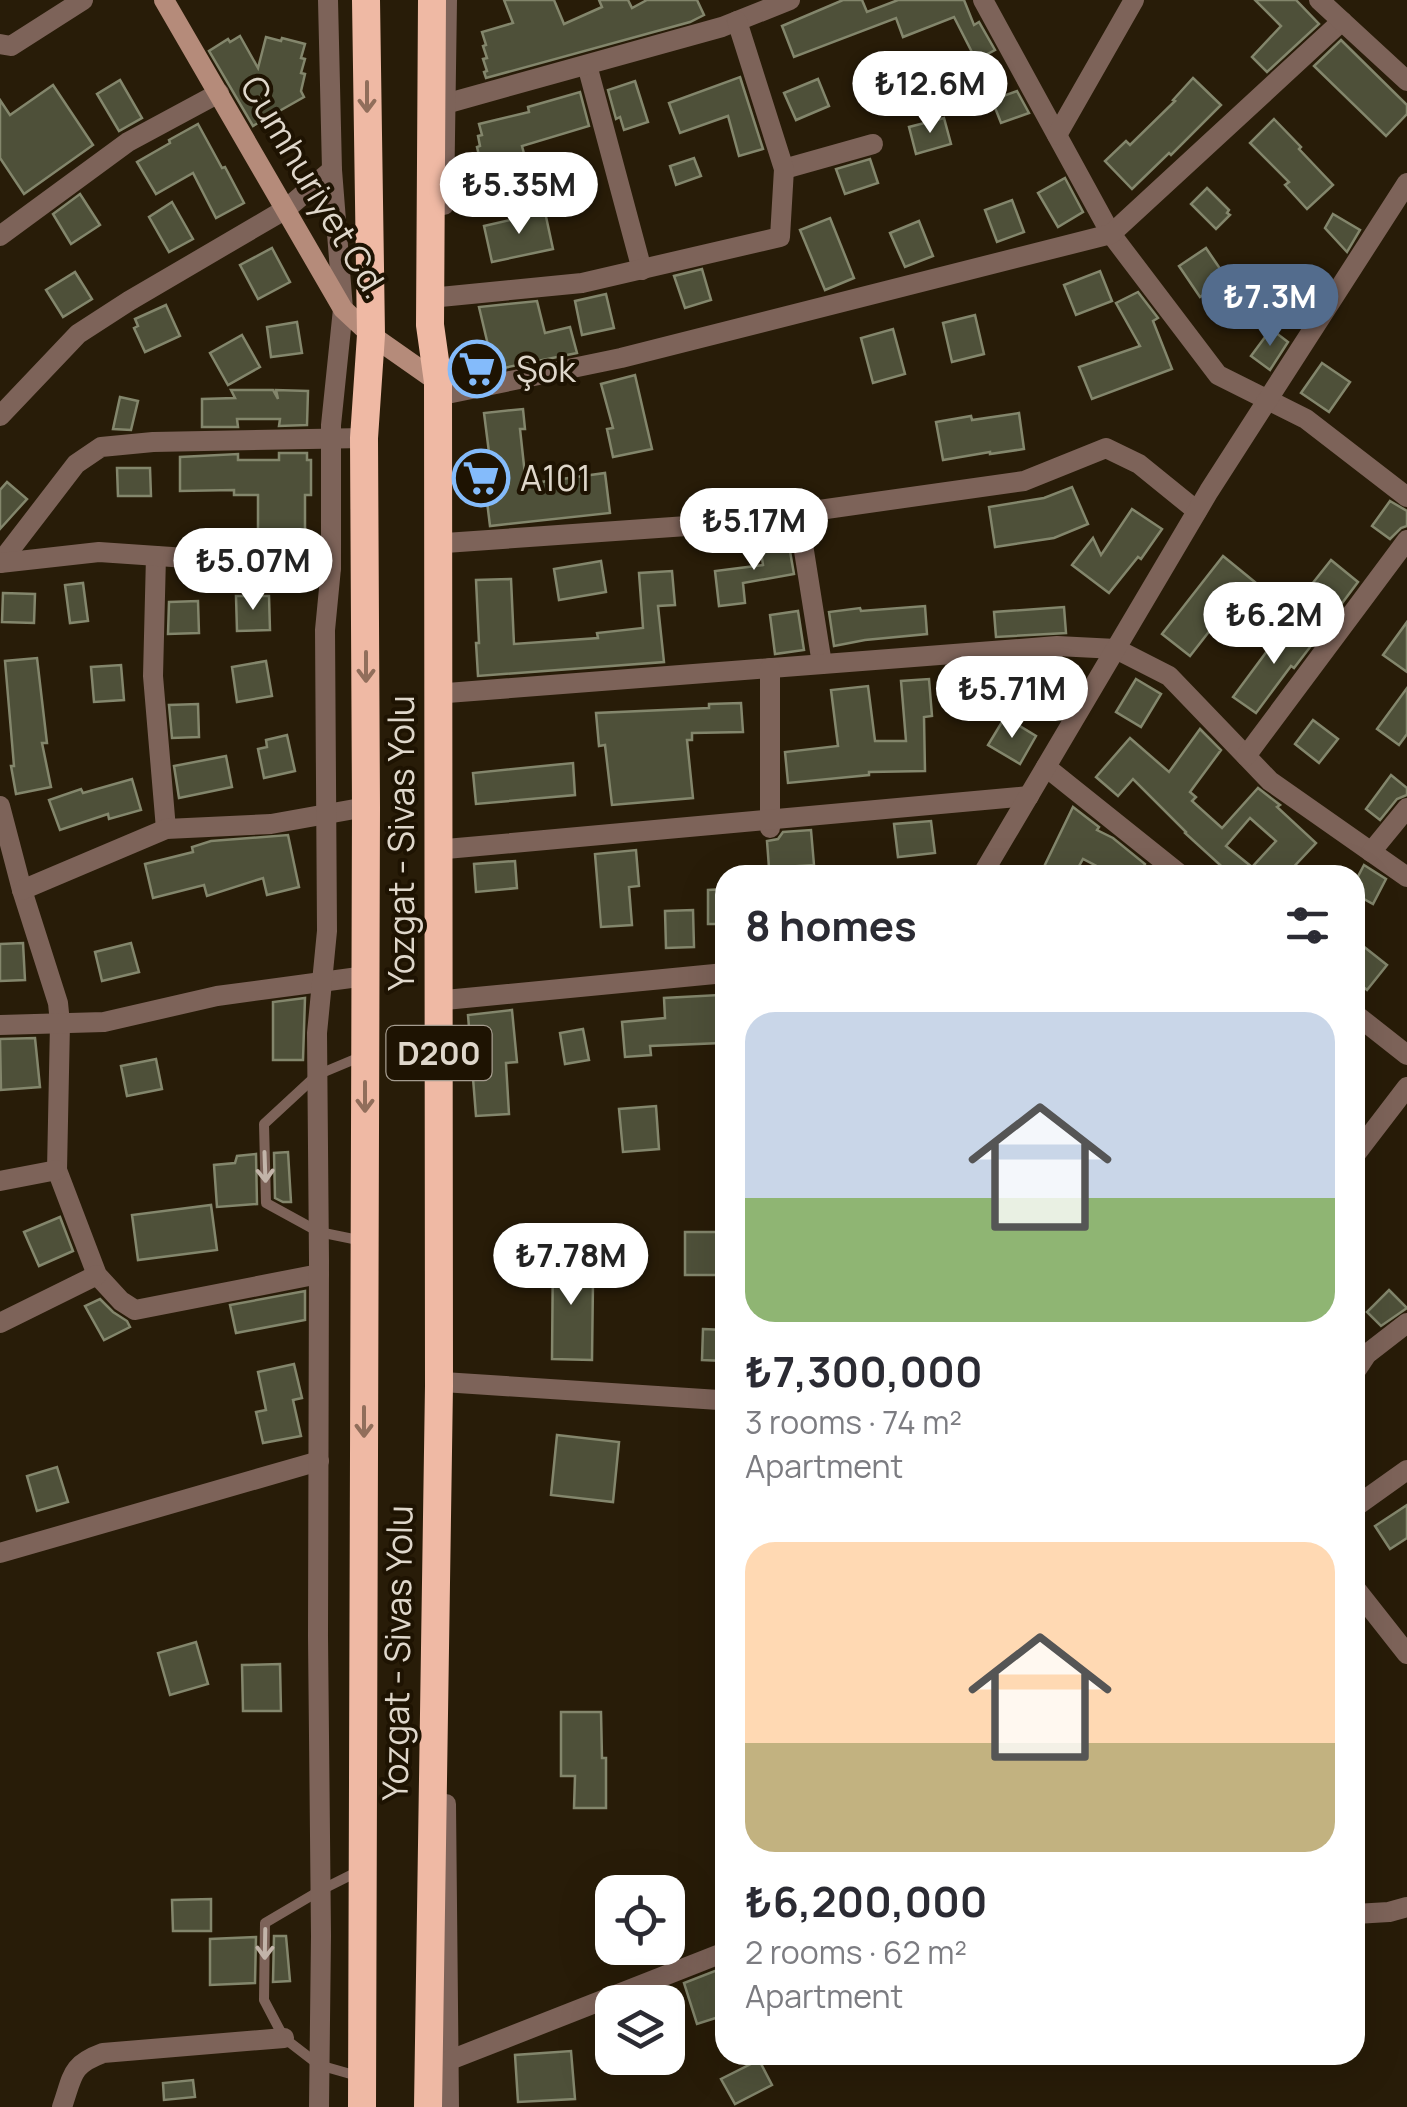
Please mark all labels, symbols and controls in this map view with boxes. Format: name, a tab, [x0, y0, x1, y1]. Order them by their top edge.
pin: ₺12.6M	[849, 51, 1011, 136]
text: ₺12.6M	[874, 61, 986, 105]
street label: Cumhuriyet Cd.	[230, 67, 400, 307]
one-way arrow	[358, 80, 376, 113]
pin: ₺5.35M	[438, 152, 600, 237]
text: ₺5.35M	[462, 162, 576, 206]
pin: ₺7.3M	[1200, 264, 1340, 349]
text: ₺7.3M	[1223, 274, 1317, 318]
supermarket icon: Şok	[447, 339, 507, 399]
place label: Şok	[516, 345, 577, 393]
supermarket icon: A101	[451, 448, 511, 508]
place label: A101	[520, 454, 591, 502]
pin: ₺5.17M	[673, 488, 835, 573]
text: ₺5.17M	[702, 498, 806, 542]
pin: ₺5.07M	[172, 528, 334, 613]
text: ₺5.07M	[195, 538, 311, 582]
pin: ₺6.2M	[1204, 582, 1344, 667]
text: ₺6.2M	[1225, 592, 1323, 636]
one-way arrow	[356, 650, 376, 683]
pin: ₺5.71M	[931, 656, 1093, 741]
text: ₺5.71M	[958, 666, 1066, 710]
street label: Yozgat - Sivas Yolu	[377, 695, 425, 991]
text: 8 homes	[745, 896, 917, 954]
icon: filters	[1280, 898, 1335, 953]
road number: D200	[386, 1026, 492, 1080]
icon: home	[950, 1077, 1130, 1257]
one-way arrow	[356, 1080, 374, 1113]
one-way arrow	[256, 1150, 275, 1182]
pin: ₺7.78M	[490, 1223, 652, 1308]
text: ₺7.78M	[515, 1233, 627, 1277]
text: ₺7,300,000	[745, 1342, 983, 1400]
text: 3 rooms · 74 m²	[745, 1400, 962, 1444]
one-way arrow	[354, 1406, 374, 1438]
text: Apartment	[745, 1444, 903, 1488]
street label: Yozgat - Sivas Yolu	[370, 1505, 424, 1801]
icon: home	[950, 1607, 1130, 1787]
text: ₺6,200,000	[745, 1872, 988, 1930]
map controls	[595, 1875, 685, 2075]
button: locate	[595, 1875, 685, 1965]
one-way arrow	[256, 1928, 274, 1960]
text: 2 rooms · 62 m²	[745, 1930, 967, 1974]
text: Apartment	[745, 1974, 903, 2018]
button: layers	[595, 1985, 685, 2075]

